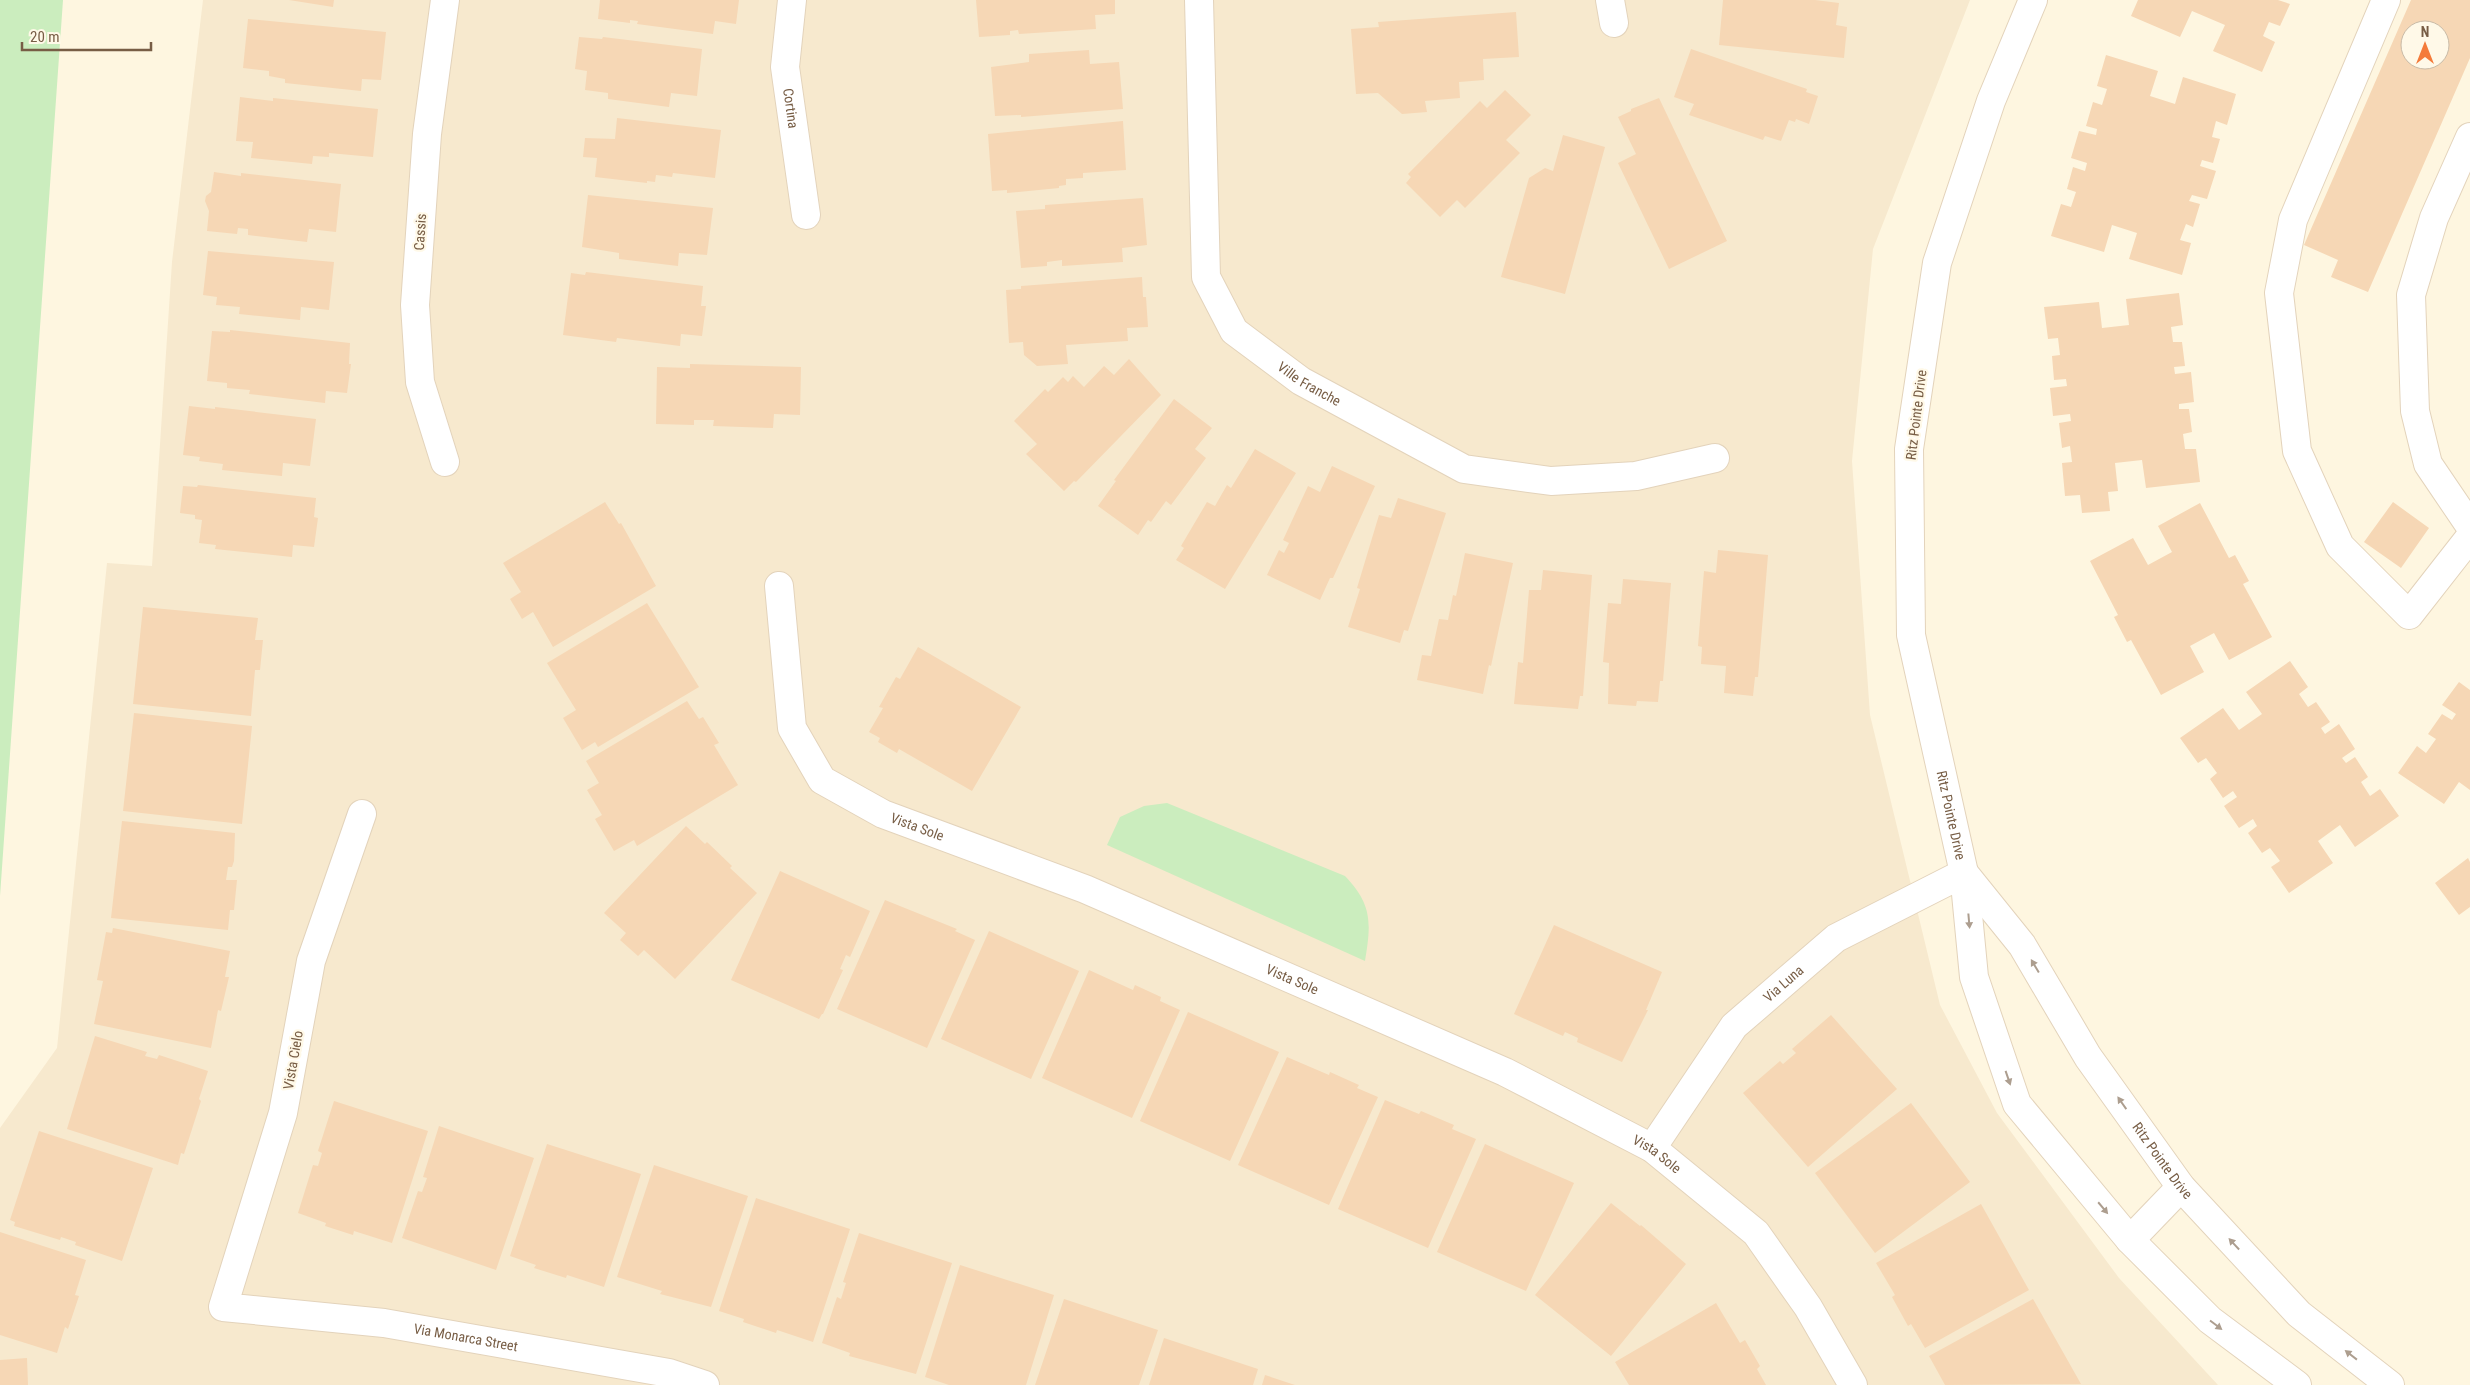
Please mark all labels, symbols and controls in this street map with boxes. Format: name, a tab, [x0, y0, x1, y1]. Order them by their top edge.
scale bar	[22, 20, 151, 52]
north arrow	[2400, 20, 2450, 70]
text: N	[2421, 24, 2429, 40]
text: 20 m	[30, 28, 60, 46]
street label: Cortina	[780, 87, 802, 129]
street label: Cassis	[411, 213, 429, 251]
street label: Ville Franche	[1275, 358, 1344, 409]
street label: Ritz Pointe Drive	[1903, 369, 1930, 461]
street label: Ritz Pointe Drive	[1933, 769, 1969, 862]
street label: Vista Sole	[888, 810, 947, 844]
one-way arrow	[1965, 913, 1973, 929]
one-way arrow	[2030, 960, 2039, 973]
street label: Vista Sole	[1264, 961, 1321, 998]
street label: Via Luna	[1760, 962, 1806, 1005]
street label: Vista Cielo	[280, 1029, 306, 1091]
one-way arrow	[2004, 1071, 2012, 1086]
one-way arrow	[2116, 1097, 2127, 1110]
street label: Ritz Pointe Drive	[2129, 1119, 2196, 1202]
street label: Vista Sole	[1630, 1132, 1685, 1177]
one-way arrow	[2097, 1201, 2109, 1213]
one-way arrow	[2228, 1238, 2240, 1250]
one-way arrow	[2209, 1319, 2222, 1330]
street label: Via Monarca Street	[412, 1320, 519, 1354]
one-way arrow	[2344, 1350, 2358, 1360]

